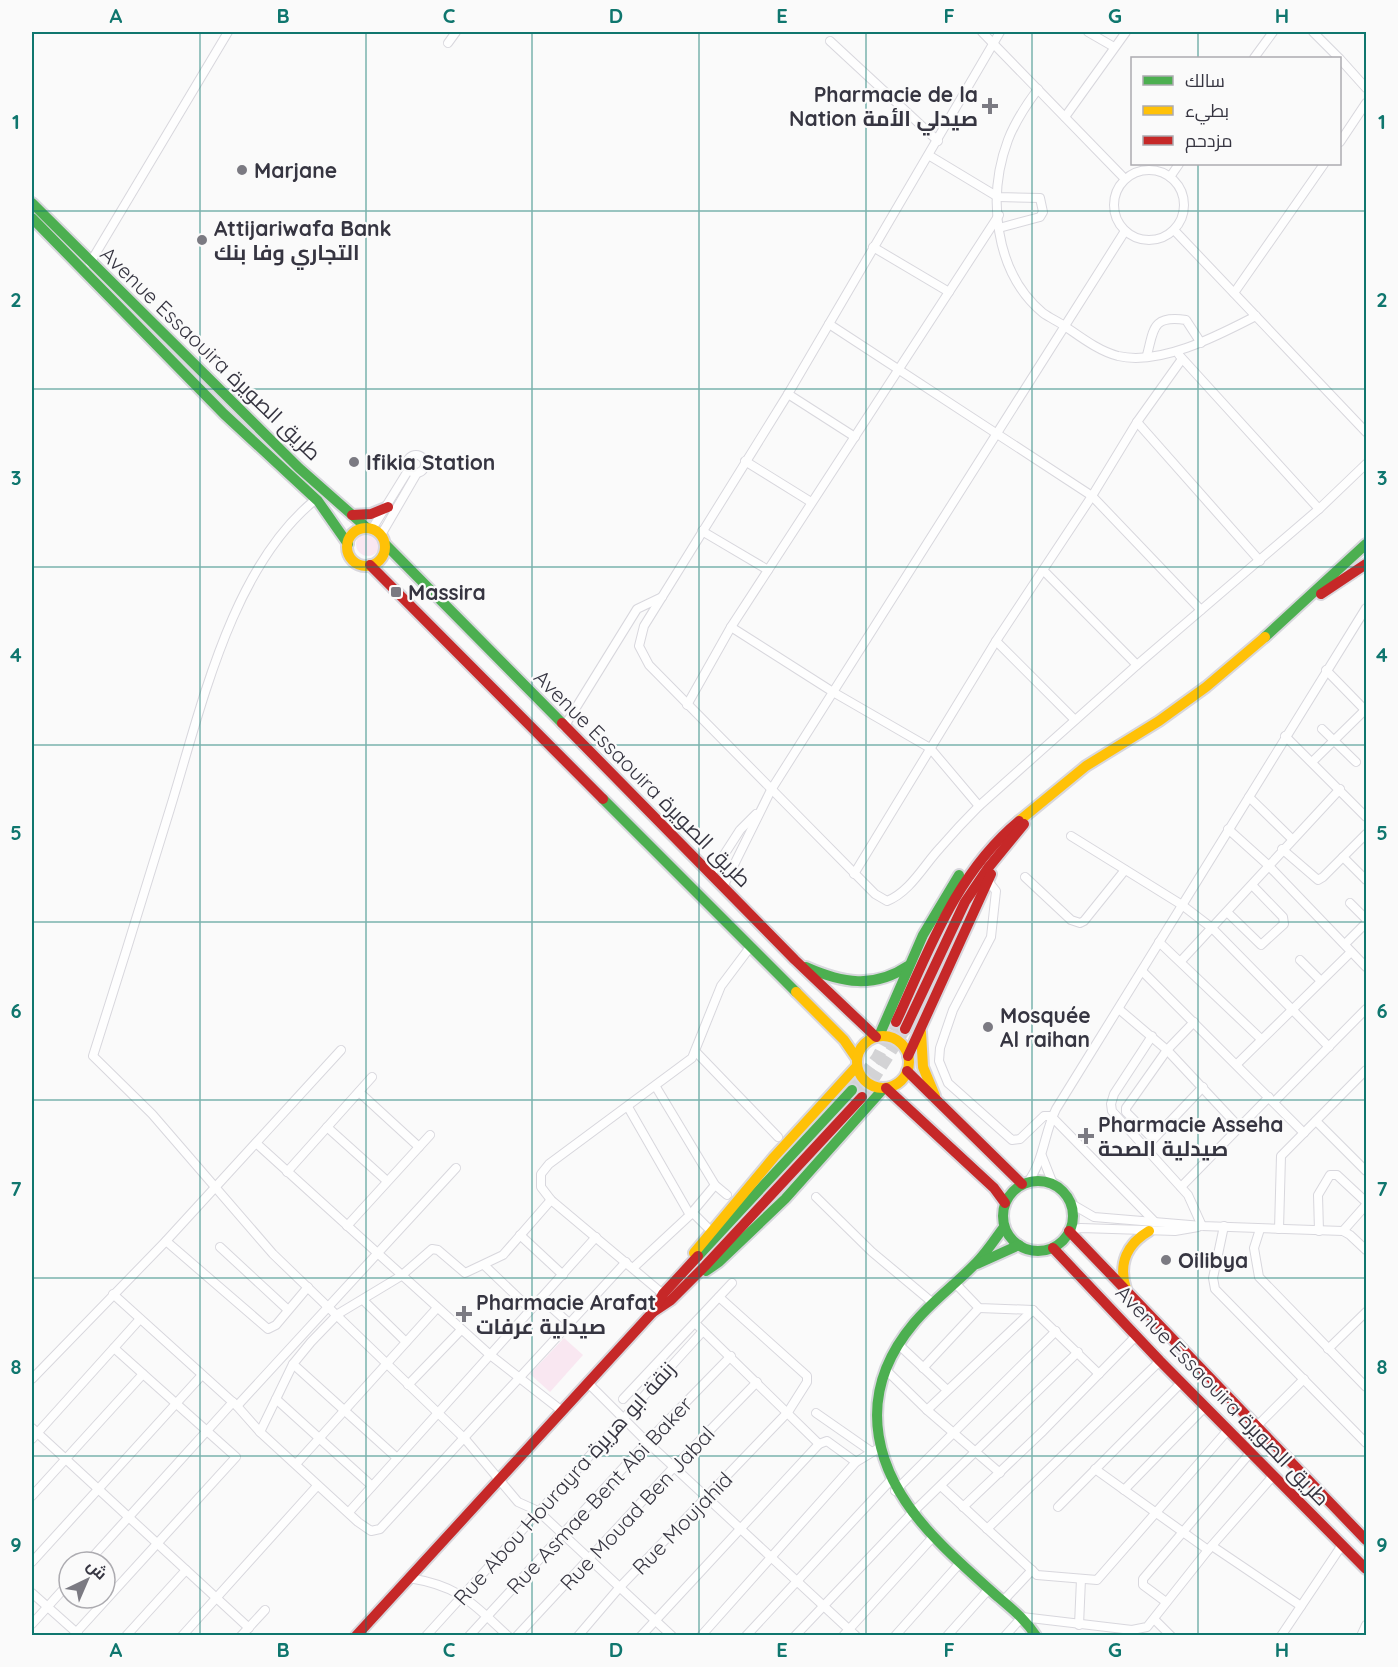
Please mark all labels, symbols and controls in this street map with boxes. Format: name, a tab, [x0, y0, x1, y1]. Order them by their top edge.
text: A	[110, 3, 123, 28]
text: B	[276, 3, 290, 28]
text: C	[443, 3, 456, 28]
text: D	[609, 3, 623, 28]
text: E	[776, 3, 788, 28]
text: F	[943, 3, 955, 28]
text: G	[1108, 3, 1122, 28]
text: H	[1275, 3, 1289, 28]
legend	[1131, 57, 1341, 165]
text: سالك	[1185, 69, 1225, 92]
place label: Pharmacie de la Nation صيدلي الأمة	[789, 81, 978, 136]
marker: Pharmacie de la Nation صيدلي الأمة	[983, 99, 997, 113]
text: بطيء	[1185, 99, 1229, 125]
text: 1	[12, 109, 20, 134]
text: 1	[1378, 109, 1386, 134]
text: مزدحم	[1185, 129, 1233, 153]
place label: Marjane	[254, 157, 337, 183]
marker: Marjane	[235, 163, 249, 177]
place label: Attijariwafa Bank التجاري وفا بنك	[214, 215, 392, 270]
marker: Attijariwafa Bank التجاري وفا بنك	[195, 233, 209, 247]
street label: Avenue Essaouira طريق الصويرة	[94, 241, 327, 466]
text: 2	[10, 287, 22, 312]
text: 2	[1376, 287, 1388, 312]
place label: Ifikia Station	[366, 449, 495, 475]
marker: Ifikia Station	[347, 455, 361, 469]
text: 3	[11, 465, 21, 490]
text: 3	[1377, 465, 1387, 490]
place label: Massira	[408, 579, 486, 605]
marker: Massira	[389, 585, 403, 599]
text: 4	[10, 642, 22, 667]
text: 4	[1376, 642, 1388, 667]
street label: Avenue Essaouira طريق الصويرة	[528, 664, 757, 893]
text: 5	[10, 820, 22, 845]
text: 5	[1376, 820, 1388, 845]
text: 6	[10, 998, 22, 1023]
text: 6	[1376, 998, 1388, 1023]
place label: Mosquée Al raihan	[1000, 1002, 1091, 1052]
marker: Mosquée Al raihan	[981, 1020, 995, 1034]
place label: Pharmacie Asseha صيدلية الصحة	[1098, 1111, 1284, 1161]
marker: Pharmacie Asseha صيدلية الصحة	[1079, 1129, 1093, 1143]
text: 7	[11, 1176, 22, 1201]
text: 7	[1377, 1176, 1388, 1201]
place label: Oilibya	[1178, 1247, 1248, 1273]
marker: Oilibya	[1159, 1253, 1173, 1267]
street label: Avenue Essaouira طريق الصويرة	[1110, 1279, 1335, 1512]
place label: Pharmacie Arafat صيدلية عرفات	[476, 1289, 656, 1339]
marker: Pharmacie Arafat صيدلية عرفات	[457, 1307, 471, 1321]
text: 8	[11, 1354, 22, 1379]
text: 8	[1377, 1354, 1388, 1379]
street label: Rue Abou Hourayra زنقة ابو هريرة	[448, 1356, 680, 1610]
street label: Rue Asmae Bent Abi Baker	[501, 1391, 697, 1599]
street label: Rue Mouad Ben Jabal	[554, 1421, 720, 1595]
street label: Rue Moujahid	[626, 1466, 738, 1580]
text: 9	[10, 1532, 22, 1557]
text: 9	[1376, 1532, 1388, 1557]
north arrow	[57, 1550, 117, 1610]
text: ش	[83, 1555, 112, 1584]
text: A	[110, 1637, 123, 1662]
text: B	[276, 1637, 290, 1662]
text: C	[443, 1637, 456, 1662]
text: D	[609, 1637, 623, 1662]
text: E	[776, 1637, 788, 1662]
text: F	[943, 1637, 955, 1662]
text: G	[1108, 1637, 1122, 1662]
text: H	[1275, 1637, 1289, 1662]

